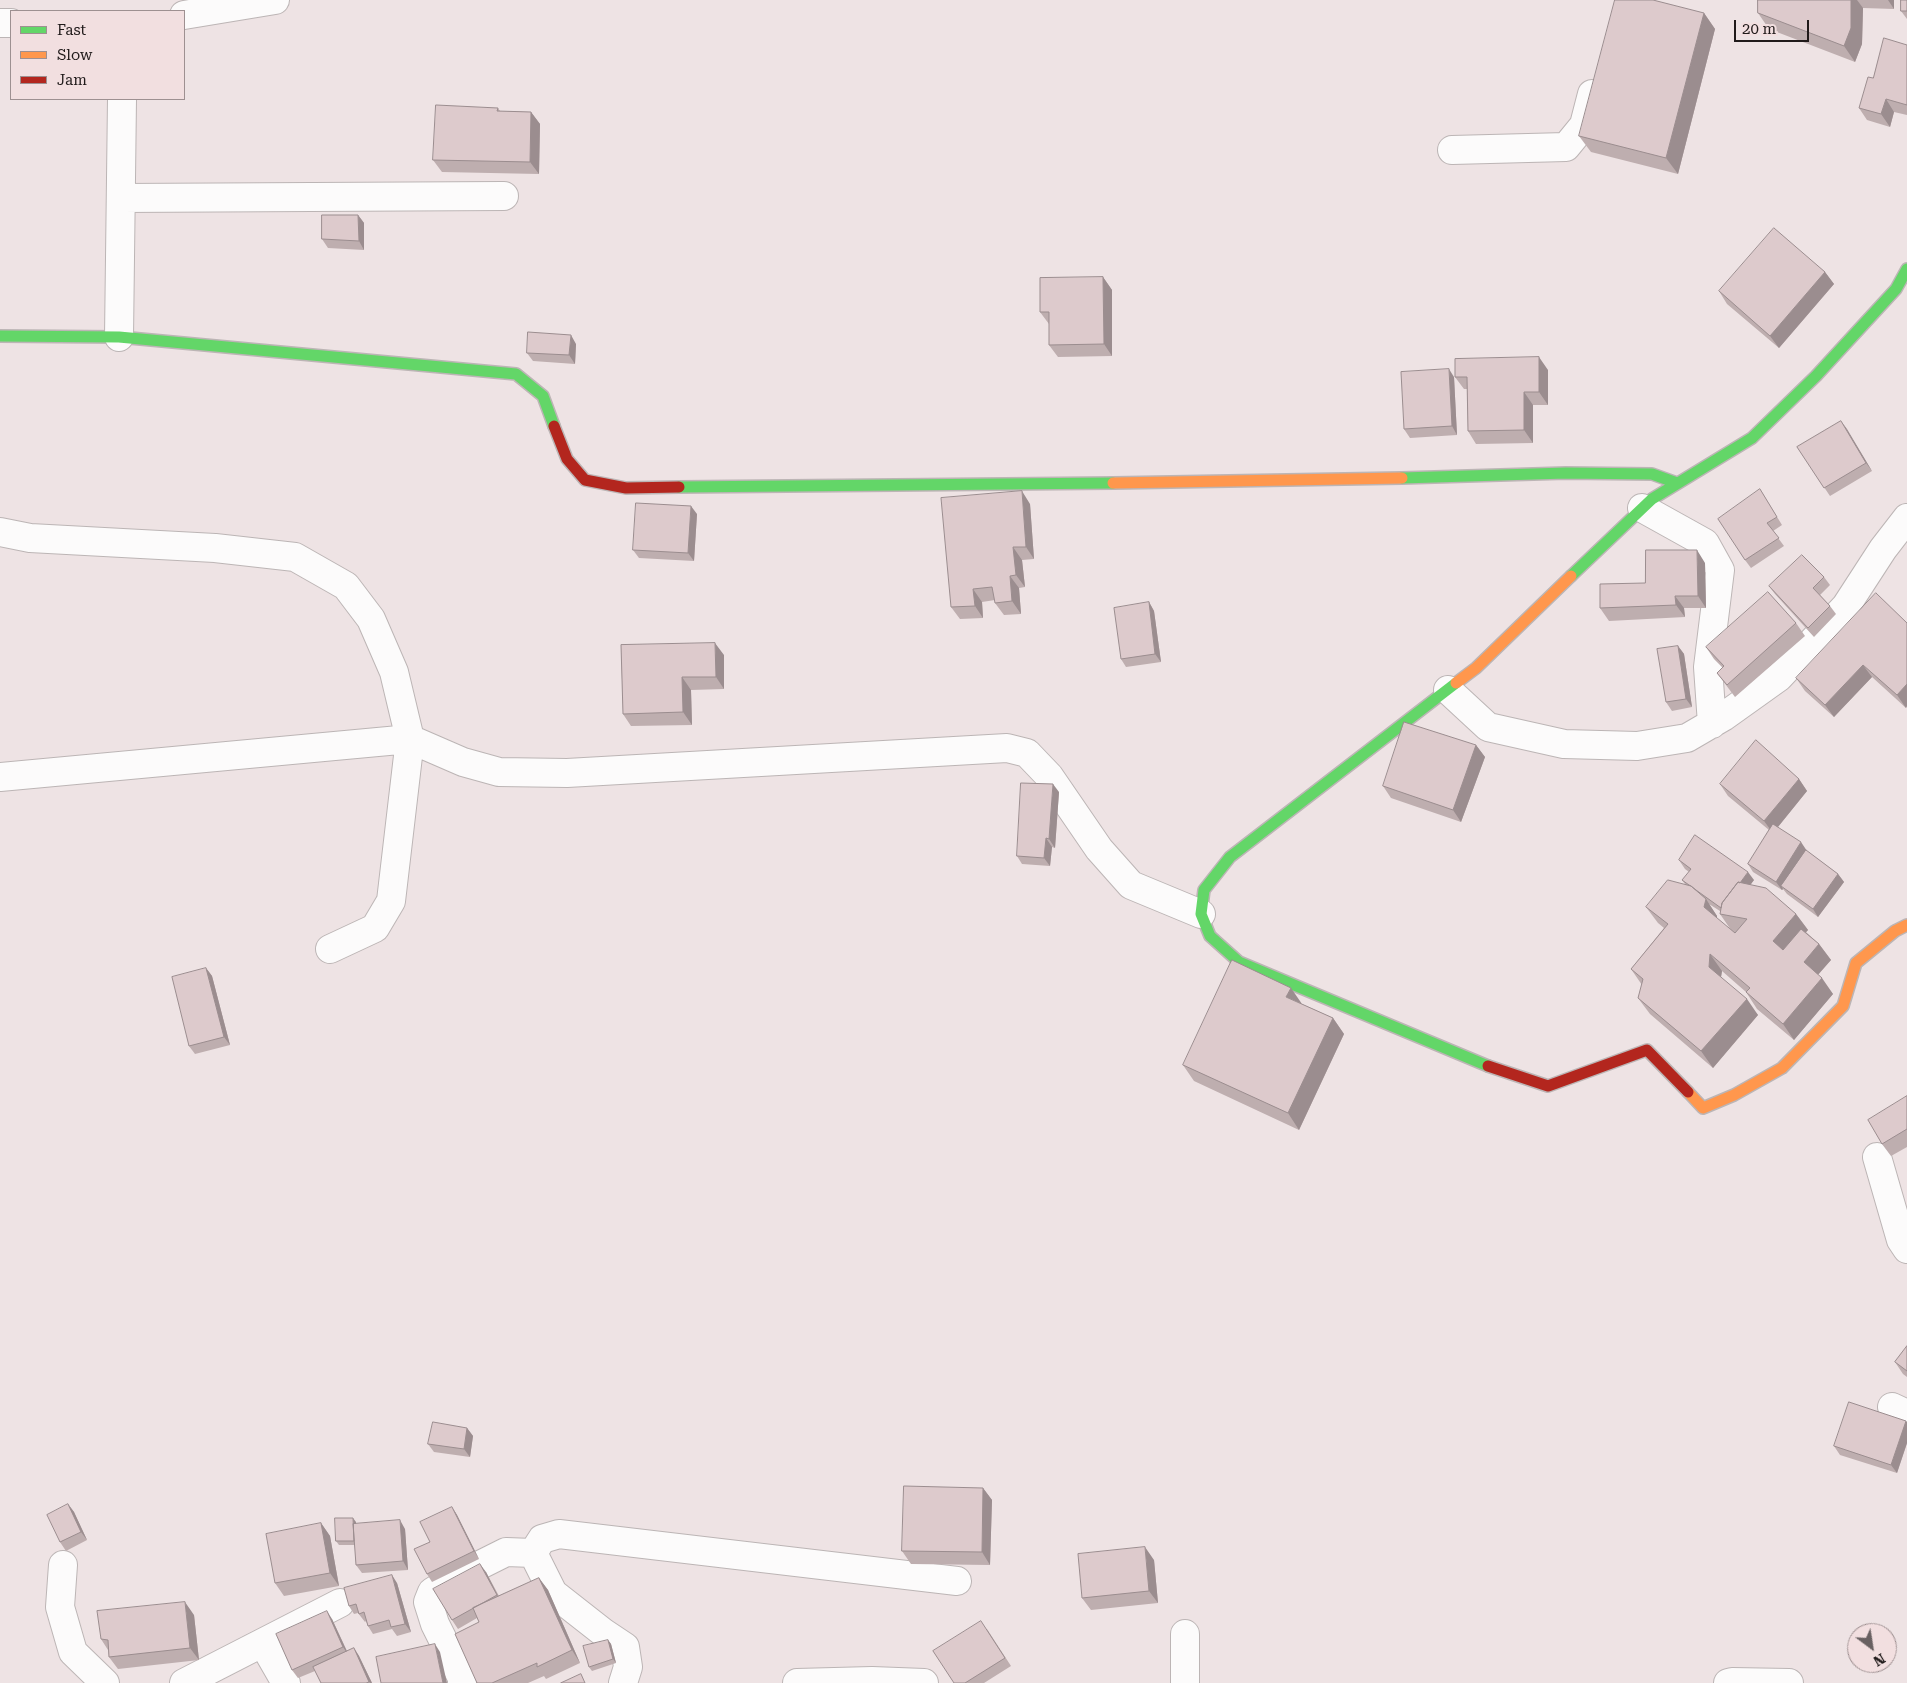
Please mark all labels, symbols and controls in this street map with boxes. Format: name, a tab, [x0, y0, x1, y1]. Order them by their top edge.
legend	[10, 10, 185, 100]
scale bar	[1737, 10, 1812, 42]
text: 20 m	[1742, 20, 1776, 38]
text: Fast	[57, 21, 86, 39]
text: Slow	[57, 46, 92, 64]
text: Jam	[57, 71, 87, 89]
north arrow	[1847, 1623, 1897, 1673]
text: N	[1870, 1650, 1888, 1670]

